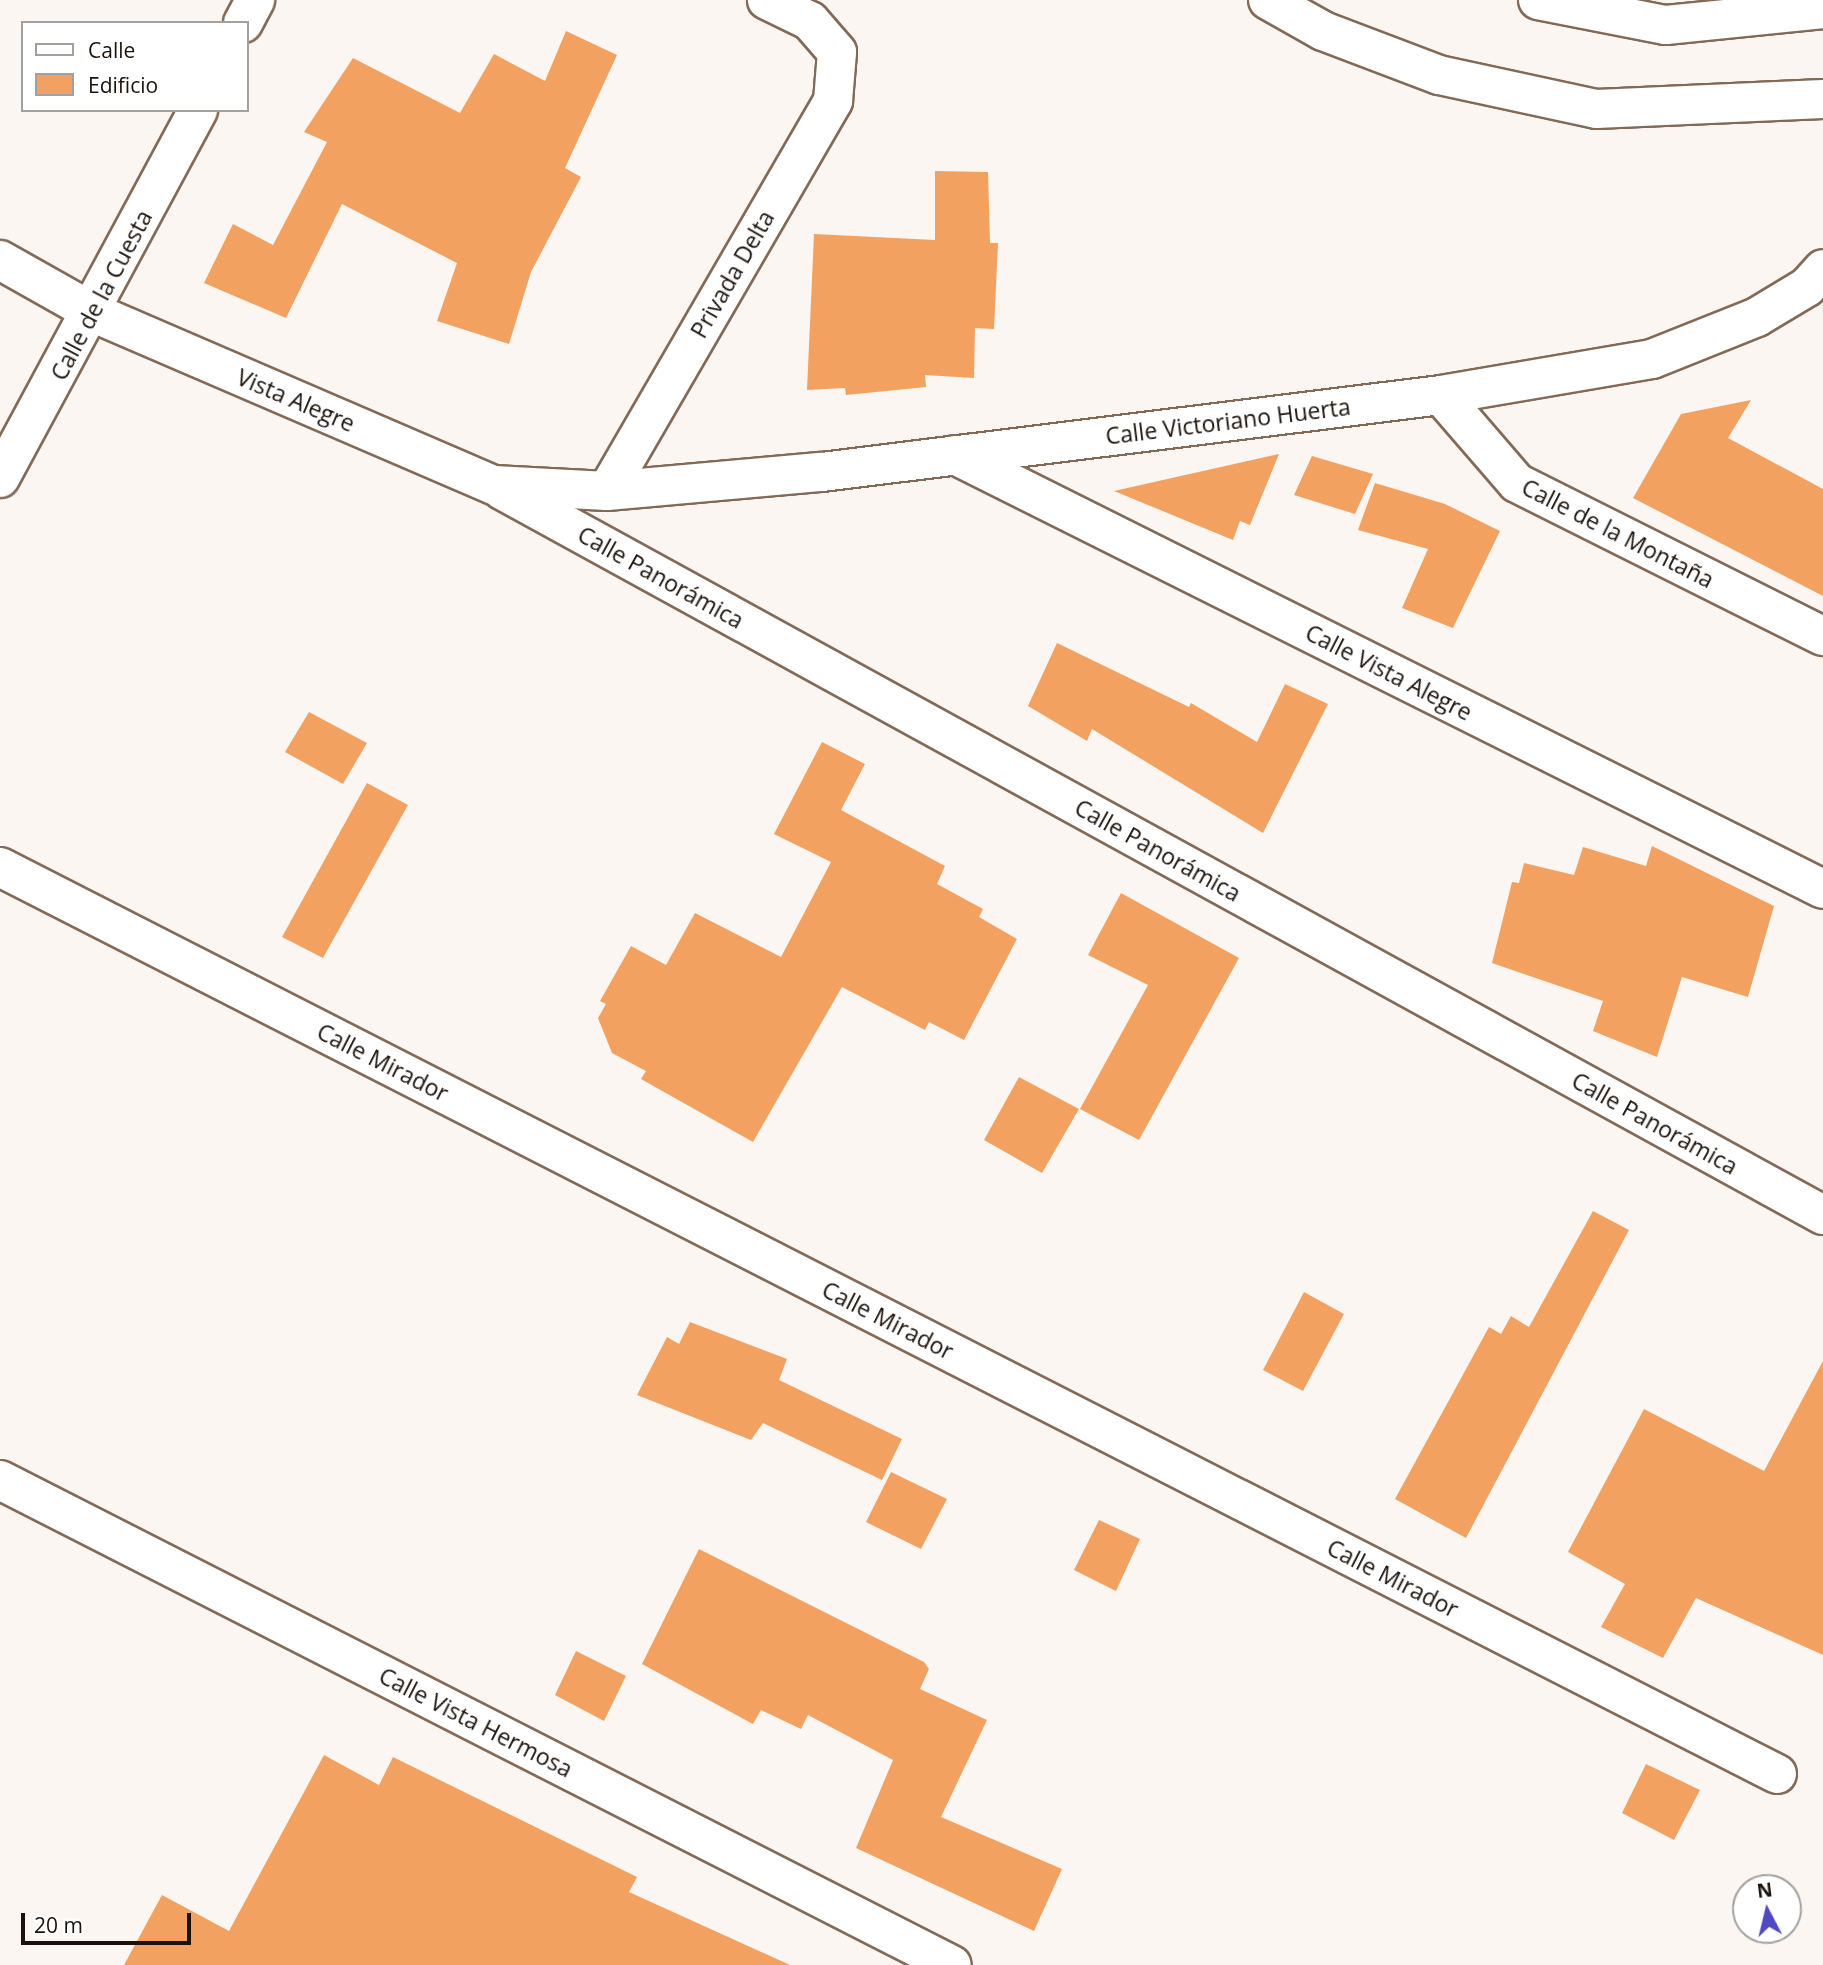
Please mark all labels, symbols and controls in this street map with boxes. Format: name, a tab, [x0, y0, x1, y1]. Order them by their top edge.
legend	[21, 21, 248, 112]
text: Calle	[88, 36, 135, 64]
text: Edificio	[88, 71, 158, 99]
street label: Calle de la Cuesta	[45, 205, 157, 385]
street label: Privada Delta	[684, 205, 780, 343]
street label: Vista Alegre	[233, 363, 359, 437]
street label: Calle Victoriano Huerta	[1104, 392, 1352, 450]
street label: Calle de la Montaña	[1517, 473, 1719, 593]
street label: Calle Panorámica	[573, 520, 749, 634]
street label: Calle Vista Alegre	[1301, 618, 1477, 726]
street label: Calle Panorámica	[1070, 793, 1246, 907]
street label: Calle Mirador	[313, 1017, 453, 1107]
street label: Calle Panorámica	[1567, 1066, 1743, 1180]
street label: Calle Mirador	[818, 1275, 958, 1365]
street label: Calle Mirador	[1323, 1533, 1463, 1623]
street label: Calle Vista Hermosa	[375, 1661, 577, 1783]
north arrow	[1732, 1874, 1802, 1944]
text: N	[1755, 1876, 1774, 1904]
scale bar	[24, 1898, 194, 1942]
text: 20 m	[34, 1911, 83, 1939]

